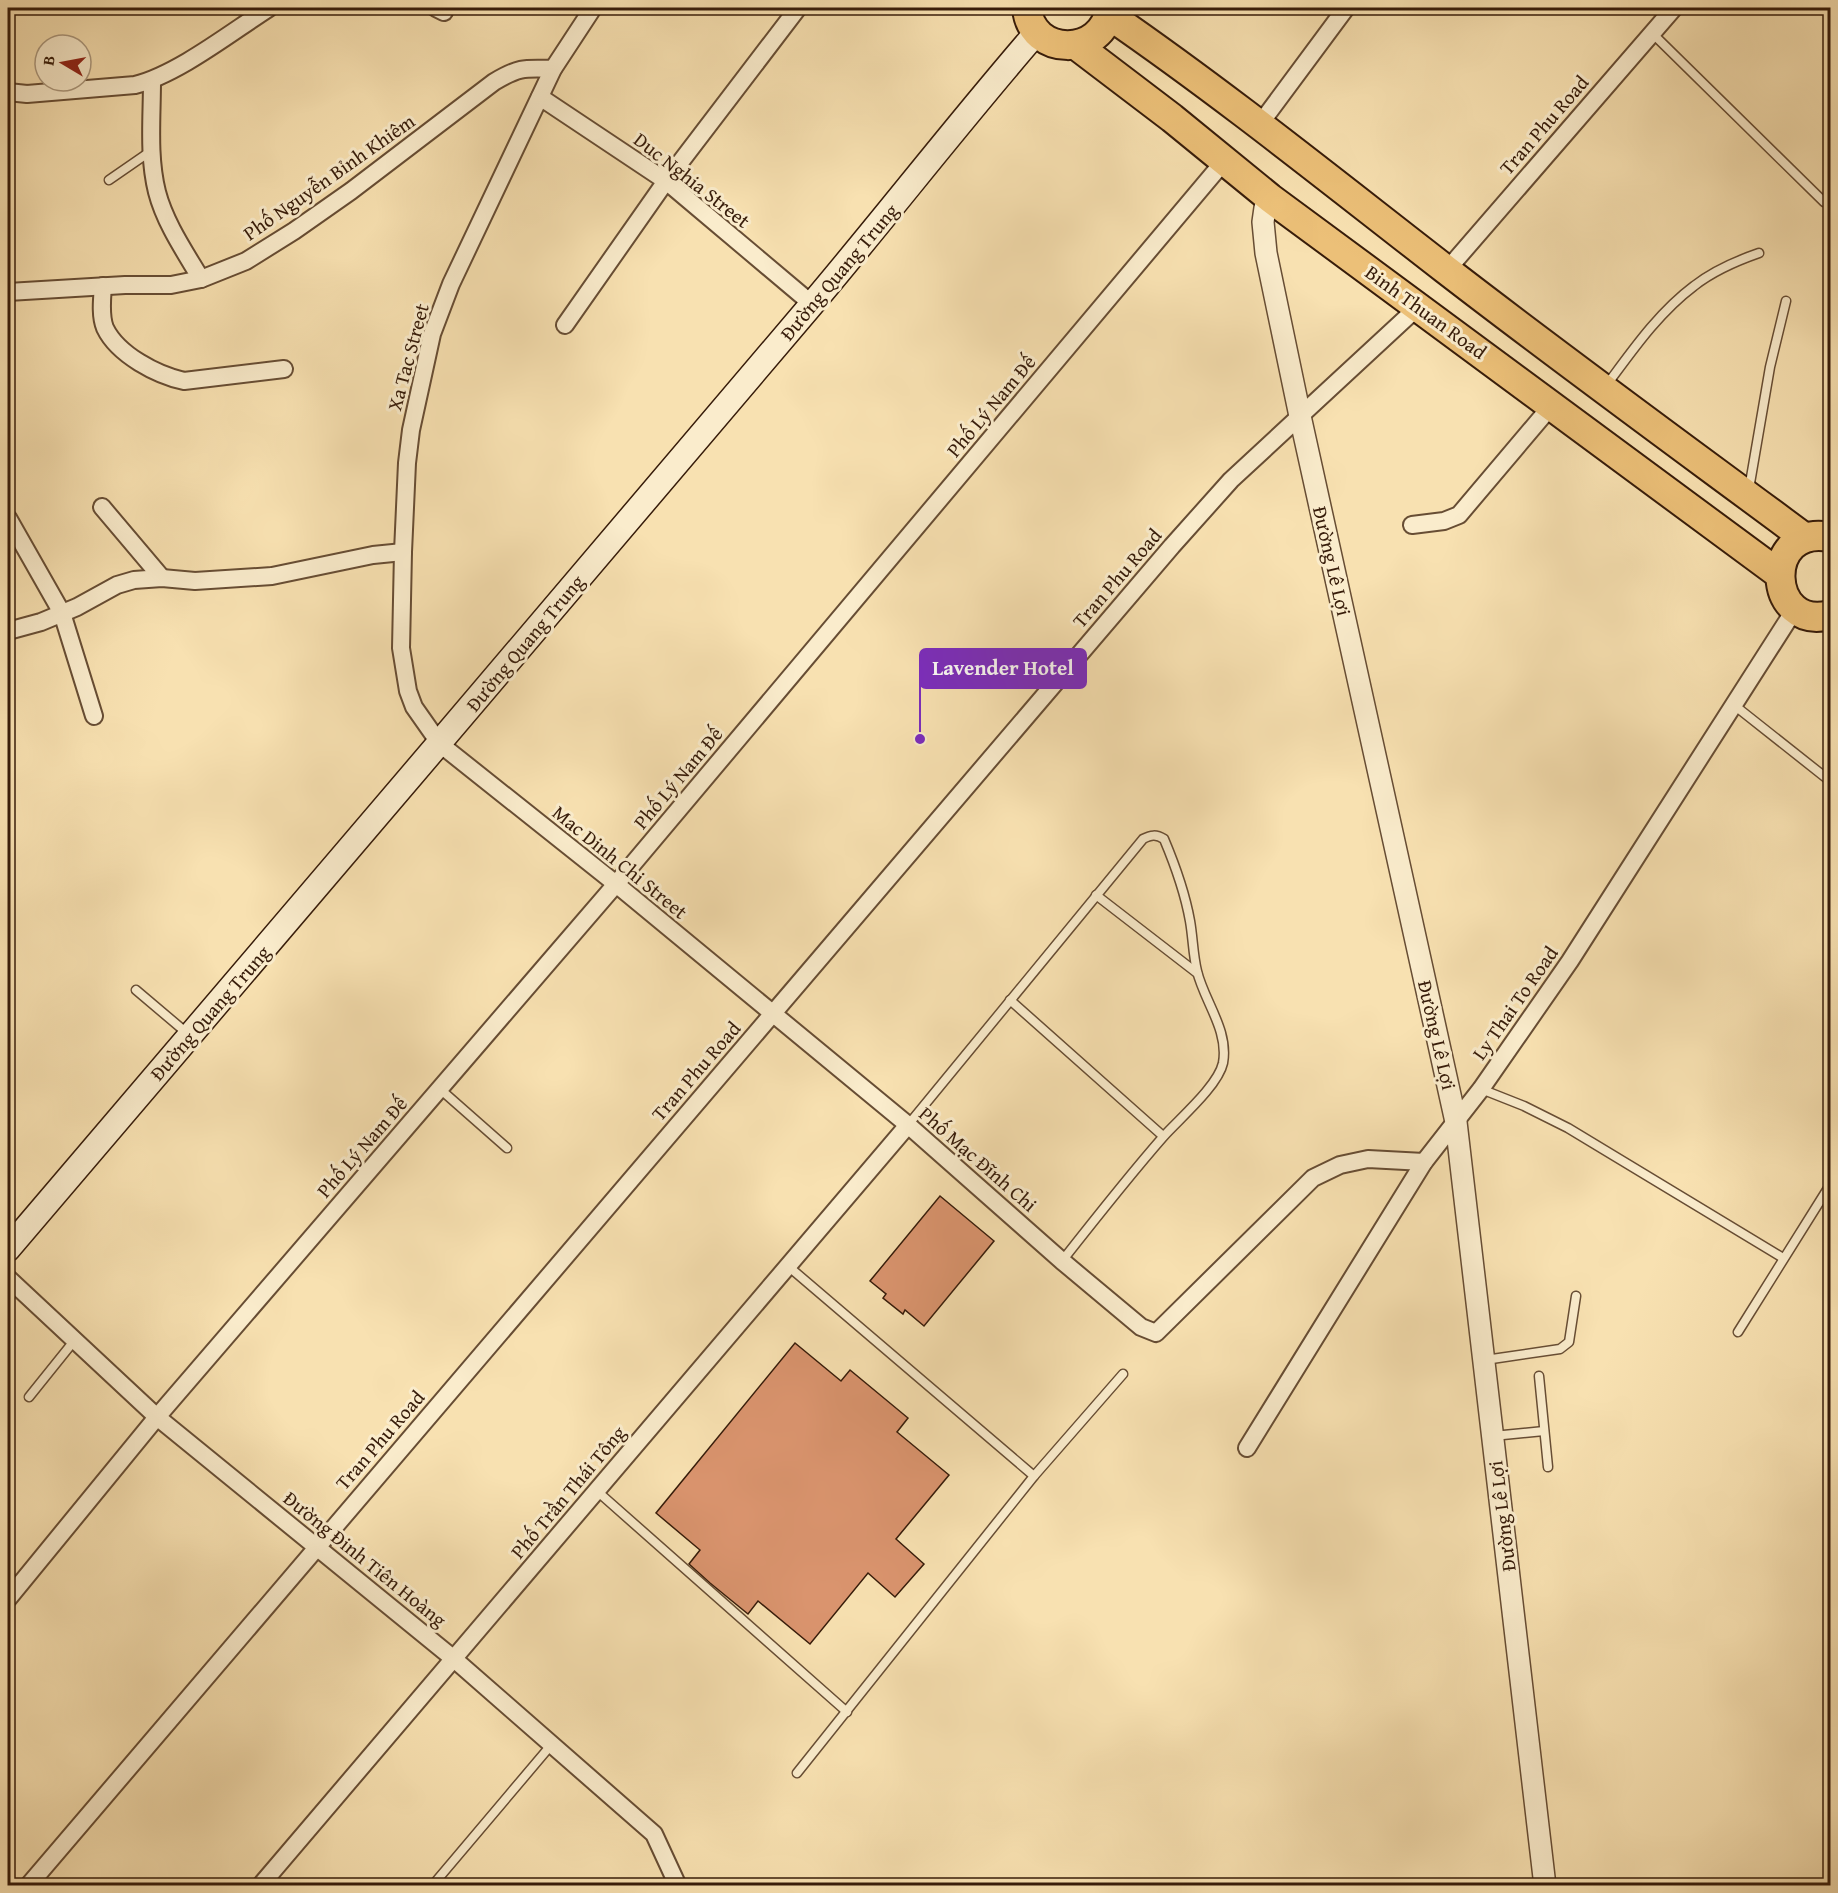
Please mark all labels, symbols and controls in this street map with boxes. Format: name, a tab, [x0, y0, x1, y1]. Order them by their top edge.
north arrow	[33, 33, 93, 93]
text: B	[36, 53, 61, 67]
street label: Tran Phu Road	[1492, 68, 1595, 181]
street label: Phố Nguyễn Bỉnh Khiêm	[237, 106, 421, 247]
street label: Duc Nghia Street	[628, 125, 757, 234]
street label: Đường Quang Trung	[773, 197, 905, 346]
street label: Binh Thuan Road	[1360, 258, 1493, 366]
street label: Xa Tac Street	[379, 300, 436, 414]
street label: Phố Lý Nam Đế	[939, 348, 1042, 463]
street label: Đường Lê Lợi	[1306, 503, 1359, 619]
street label: Tran Phu Road	[1065, 521, 1168, 634]
street label: Đường Quang Trung	[459, 568, 591, 717]
callout: Lavender Hotel	[920, 649, 1086, 688]
text: Lavender Hotel	[932, 652, 1074, 683]
street label: Phố Lý Nam Đế	[626, 720, 729, 835]
street label: Mac Dinh Chi Street	[547, 798, 694, 925]
street label: Đường Quang Trung	[143, 939, 277, 1087]
street label: Ly Thai To Road	[1465, 940, 1565, 1065]
street label: Đường Lê Lợi	[1411, 977, 1464, 1093]
street label: Tran Phu Road	[644, 1014, 747, 1127]
street label: Phố Lý Nam Đế	[310, 1090, 414, 1204]
street label: Phố Mạc Đĩnh Chi	[913, 1099, 1044, 1218]
street label: Tran Phu Road	[328, 1383, 431, 1496]
street label: Phố Trần Thái Tông	[503, 1419, 632, 1564]
street label: Đường Lê Lợi	[1480, 1459, 1523, 1573]
street label: Đường Đinh Tiên Hoàng	[278, 1484, 453, 1633]

